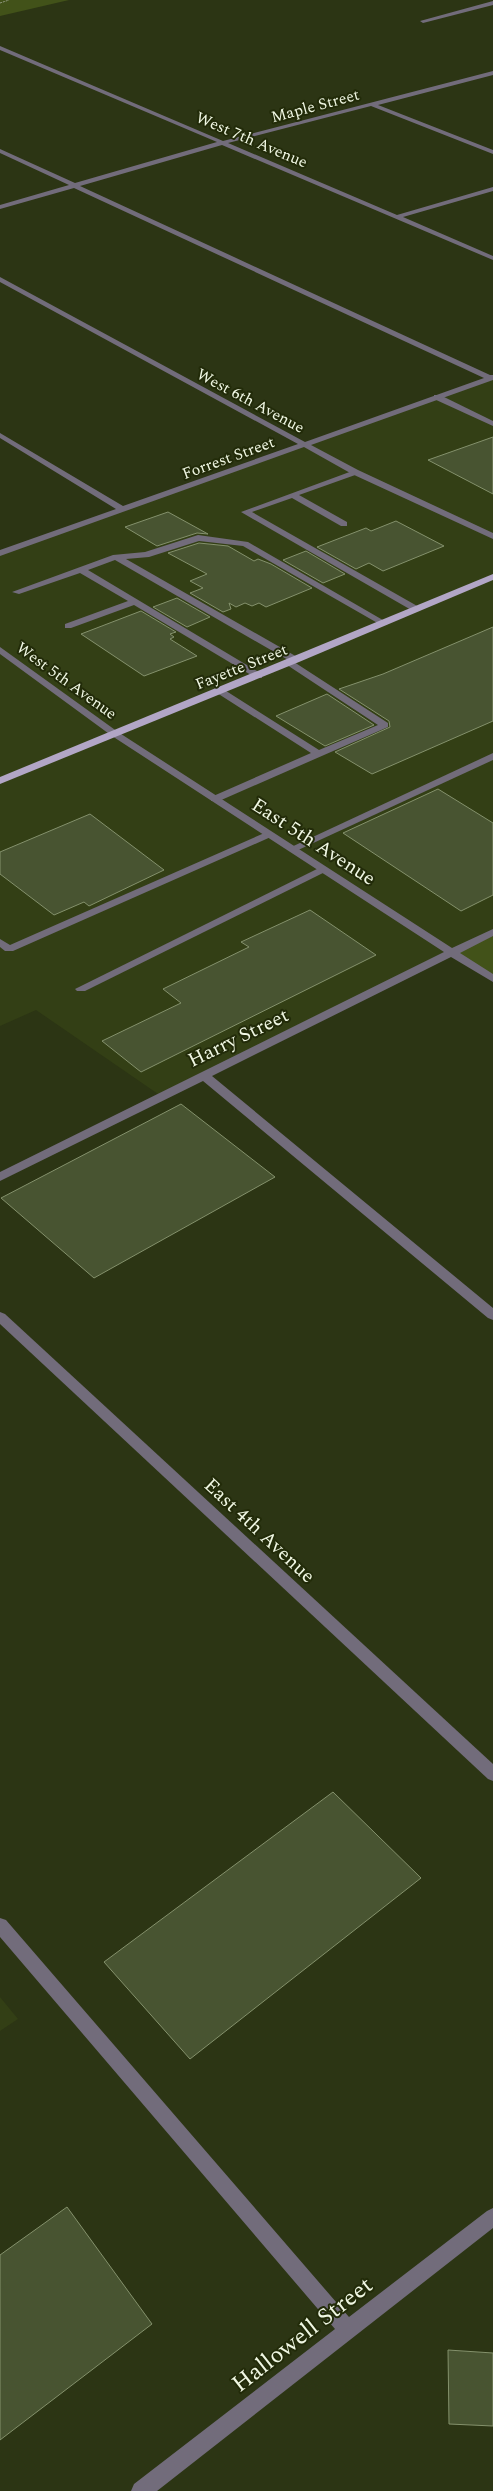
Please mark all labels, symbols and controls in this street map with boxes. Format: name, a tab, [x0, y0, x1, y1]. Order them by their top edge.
street label: Maple Street	[268, 83, 362, 129]
street label: West 7th Avenue	[192, 106, 311, 174]
street label: West 6th Avenue	[192, 362, 309, 439]
street label: Forrest Street	[179, 430, 278, 486]
street label: West 5th Avenue	[11, 636, 122, 726]
street label: Fayette Street	[192, 637, 291, 696]
street label: East 5th Avenue	[245, 790, 382, 893]
street label: Harry Street	[183, 1001, 294, 1075]
street label: East 4th Avenue	[197, 1471, 322, 1590]
street label: Hallowell Street	[224, 2268, 381, 2402]

